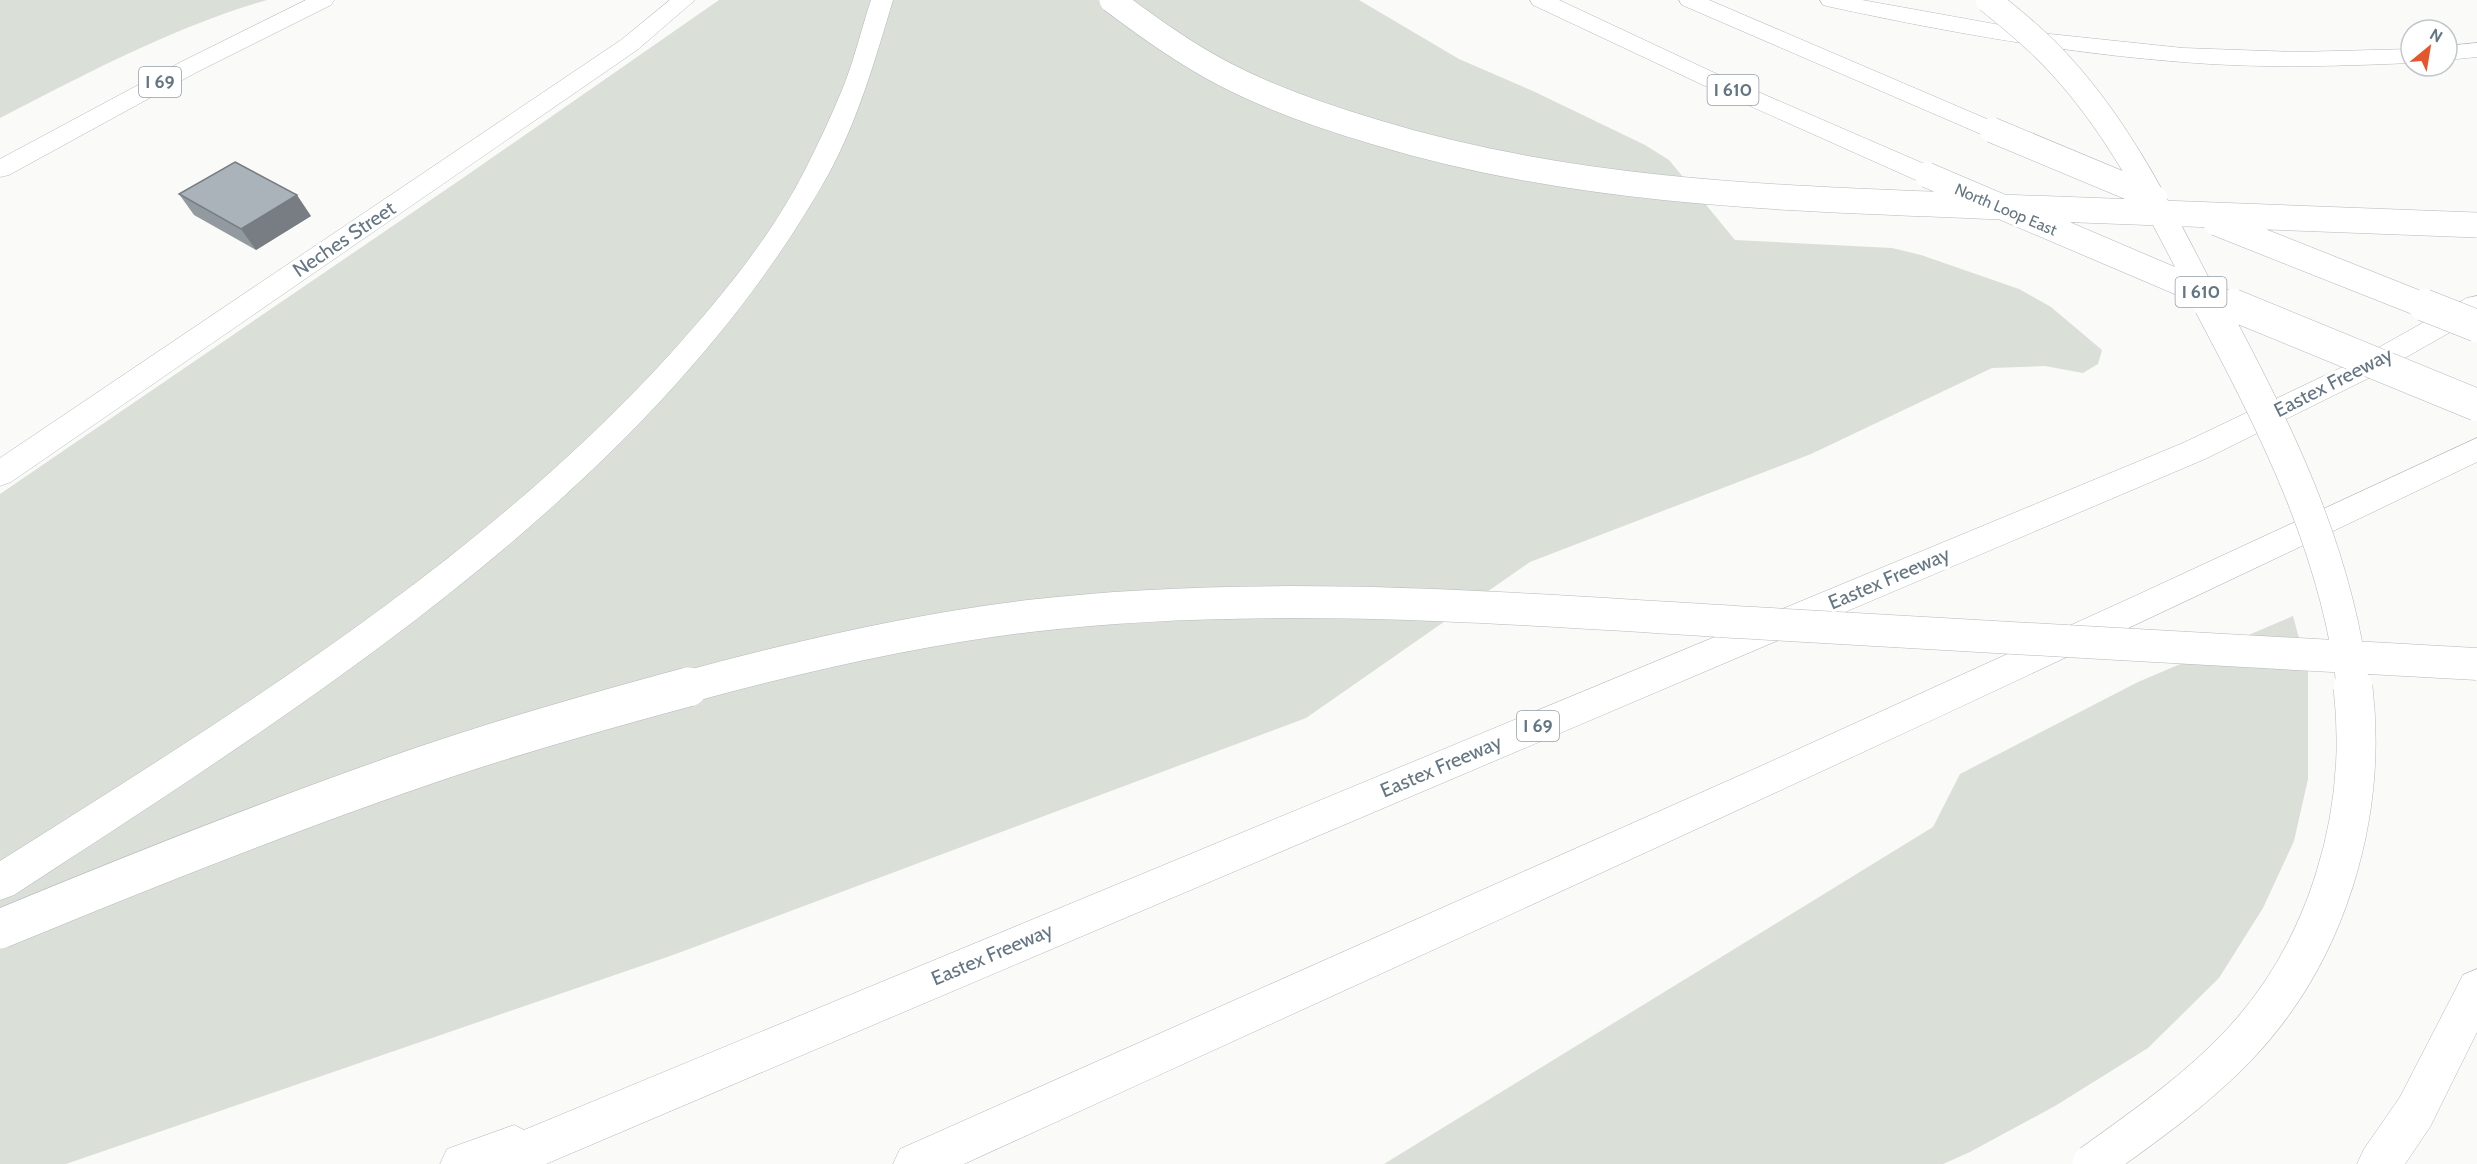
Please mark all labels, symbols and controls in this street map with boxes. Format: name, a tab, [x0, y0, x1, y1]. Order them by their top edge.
north arrow	[2399, 18, 2459, 78]
text: N	[2427, 24, 2446, 46]
road number: I 69	[139, 67, 181, 97]
road number: I 610	[1708, 75, 1758, 105]
street label: North Loop East	[1952, 179, 2060, 240]
street label: Neches Street	[288, 196, 400, 282]
road number: I 610	[2176, 277, 2226, 307]
street label: Eastex Freeway	[2270, 342, 2396, 422]
street label: Eastex Freeway	[1825, 542, 1953, 614]
road number: I 69	[1517, 711, 1559, 741]
street label: Eastex Freeway	[1377, 730, 1505, 802]
street label: Eastex Freeway	[928, 918, 1056, 990]

